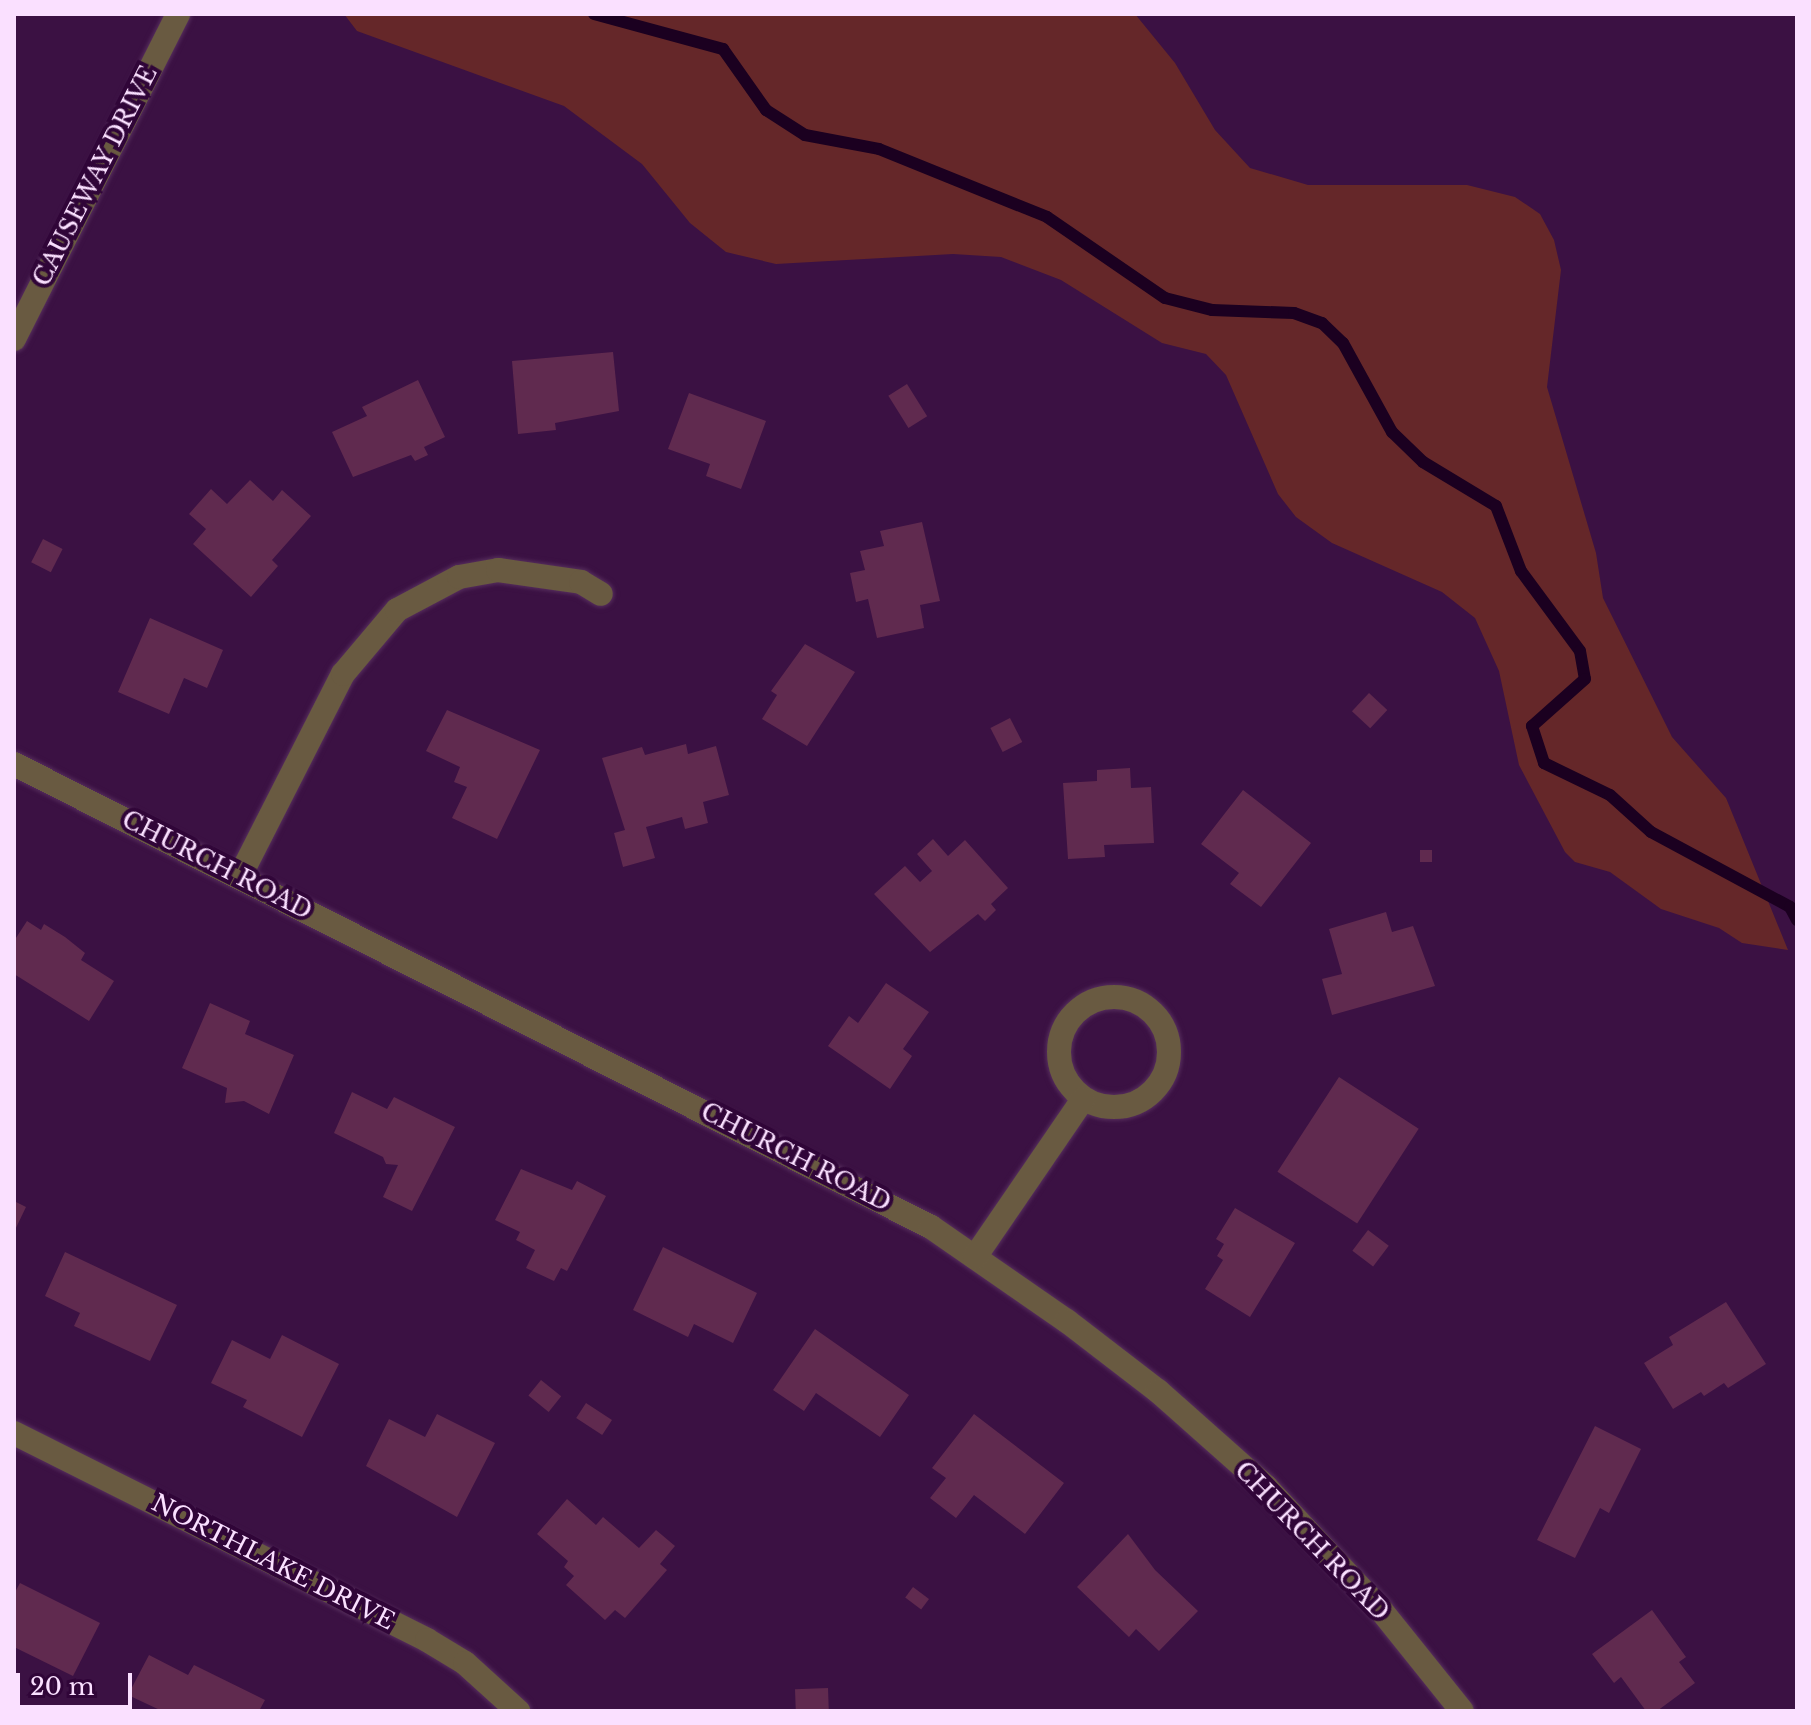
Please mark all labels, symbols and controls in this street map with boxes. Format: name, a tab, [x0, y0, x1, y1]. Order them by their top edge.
street label: CAUSEWAY DRIVE	[27, 61, 163, 291]
street label: CHURCH ROAD	[117, 805, 317, 925]
street label: CHURCH ROAD	[696, 1097, 896, 1217]
street label: CHURCH ROAD	[1229, 1456, 1395, 1626]
street label: NORTHLAKE DRIVE	[147, 1488, 399, 1636]
scale bar	[20, 1657, 136, 1707]
text: 20 m	[30, 1672, 95, 1701]

